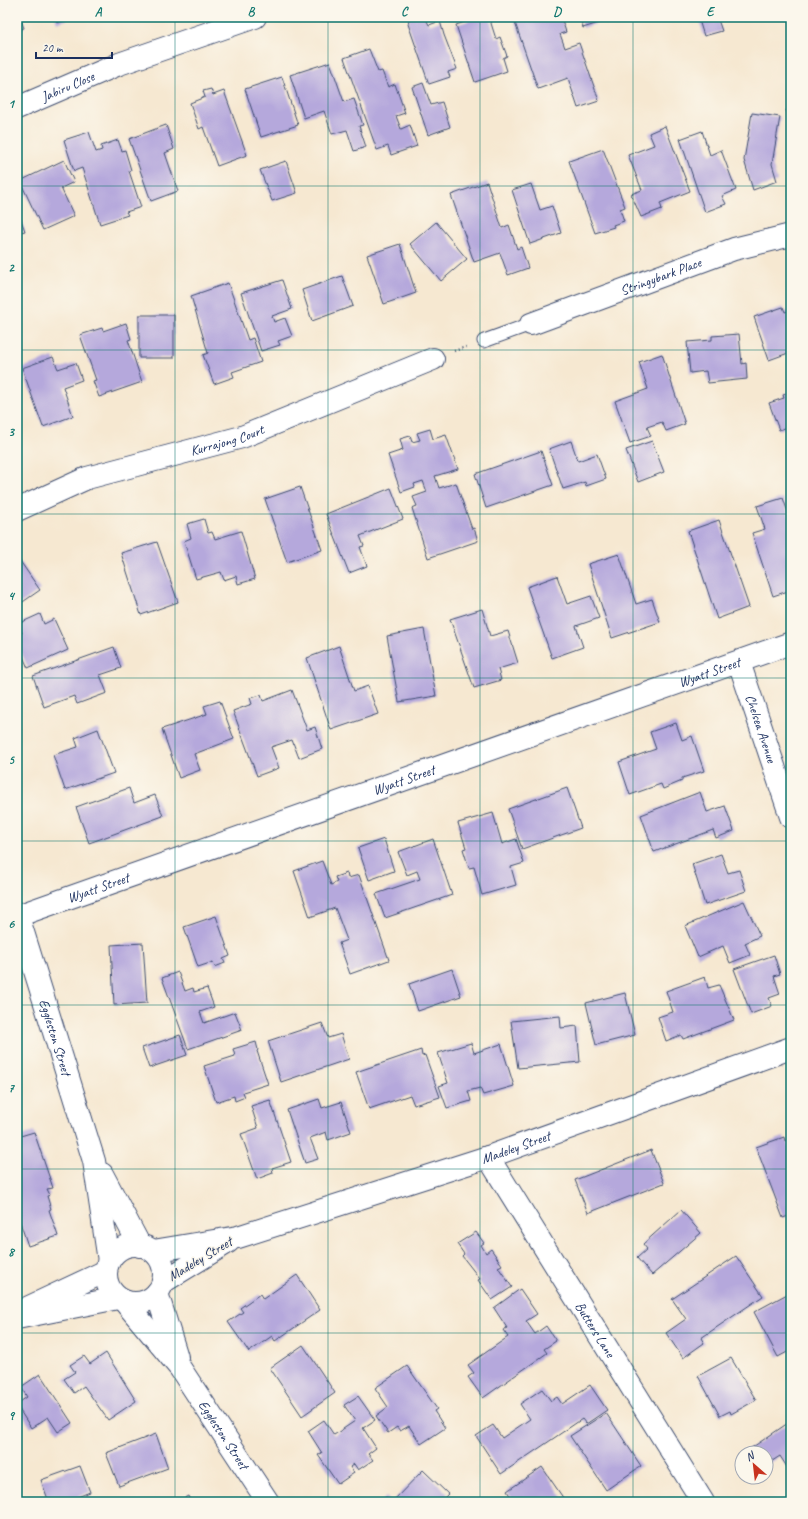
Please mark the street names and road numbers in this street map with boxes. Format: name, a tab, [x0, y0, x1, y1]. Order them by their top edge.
street label: Jabiru Close	[38, 67, 98, 105]
street label: Stringybark Place	[618, 253, 705, 299]
street label: Kurrajong Court	[188, 420, 267, 459]
street label: Wyatt Street	[676, 652, 744, 691]
street label: Chelsea Avenue	[742, 692, 781, 766]
street label: Wyatt Street	[371, 760, 439, 798]
street label: Wyatt Street	[65, 868, 133, 906]
street label: Eggleston Street	[36, 997, 76, 1080]
street label: Madeley Street	[479, 1126, 555, 1167]
street label: Madeley Street	[165, 1232, 237, 1285]
street label: Butters Lane	[572, 1298, 620, 1361]
street label: Eggleston Street	[195, 1397, 254, 1474]

